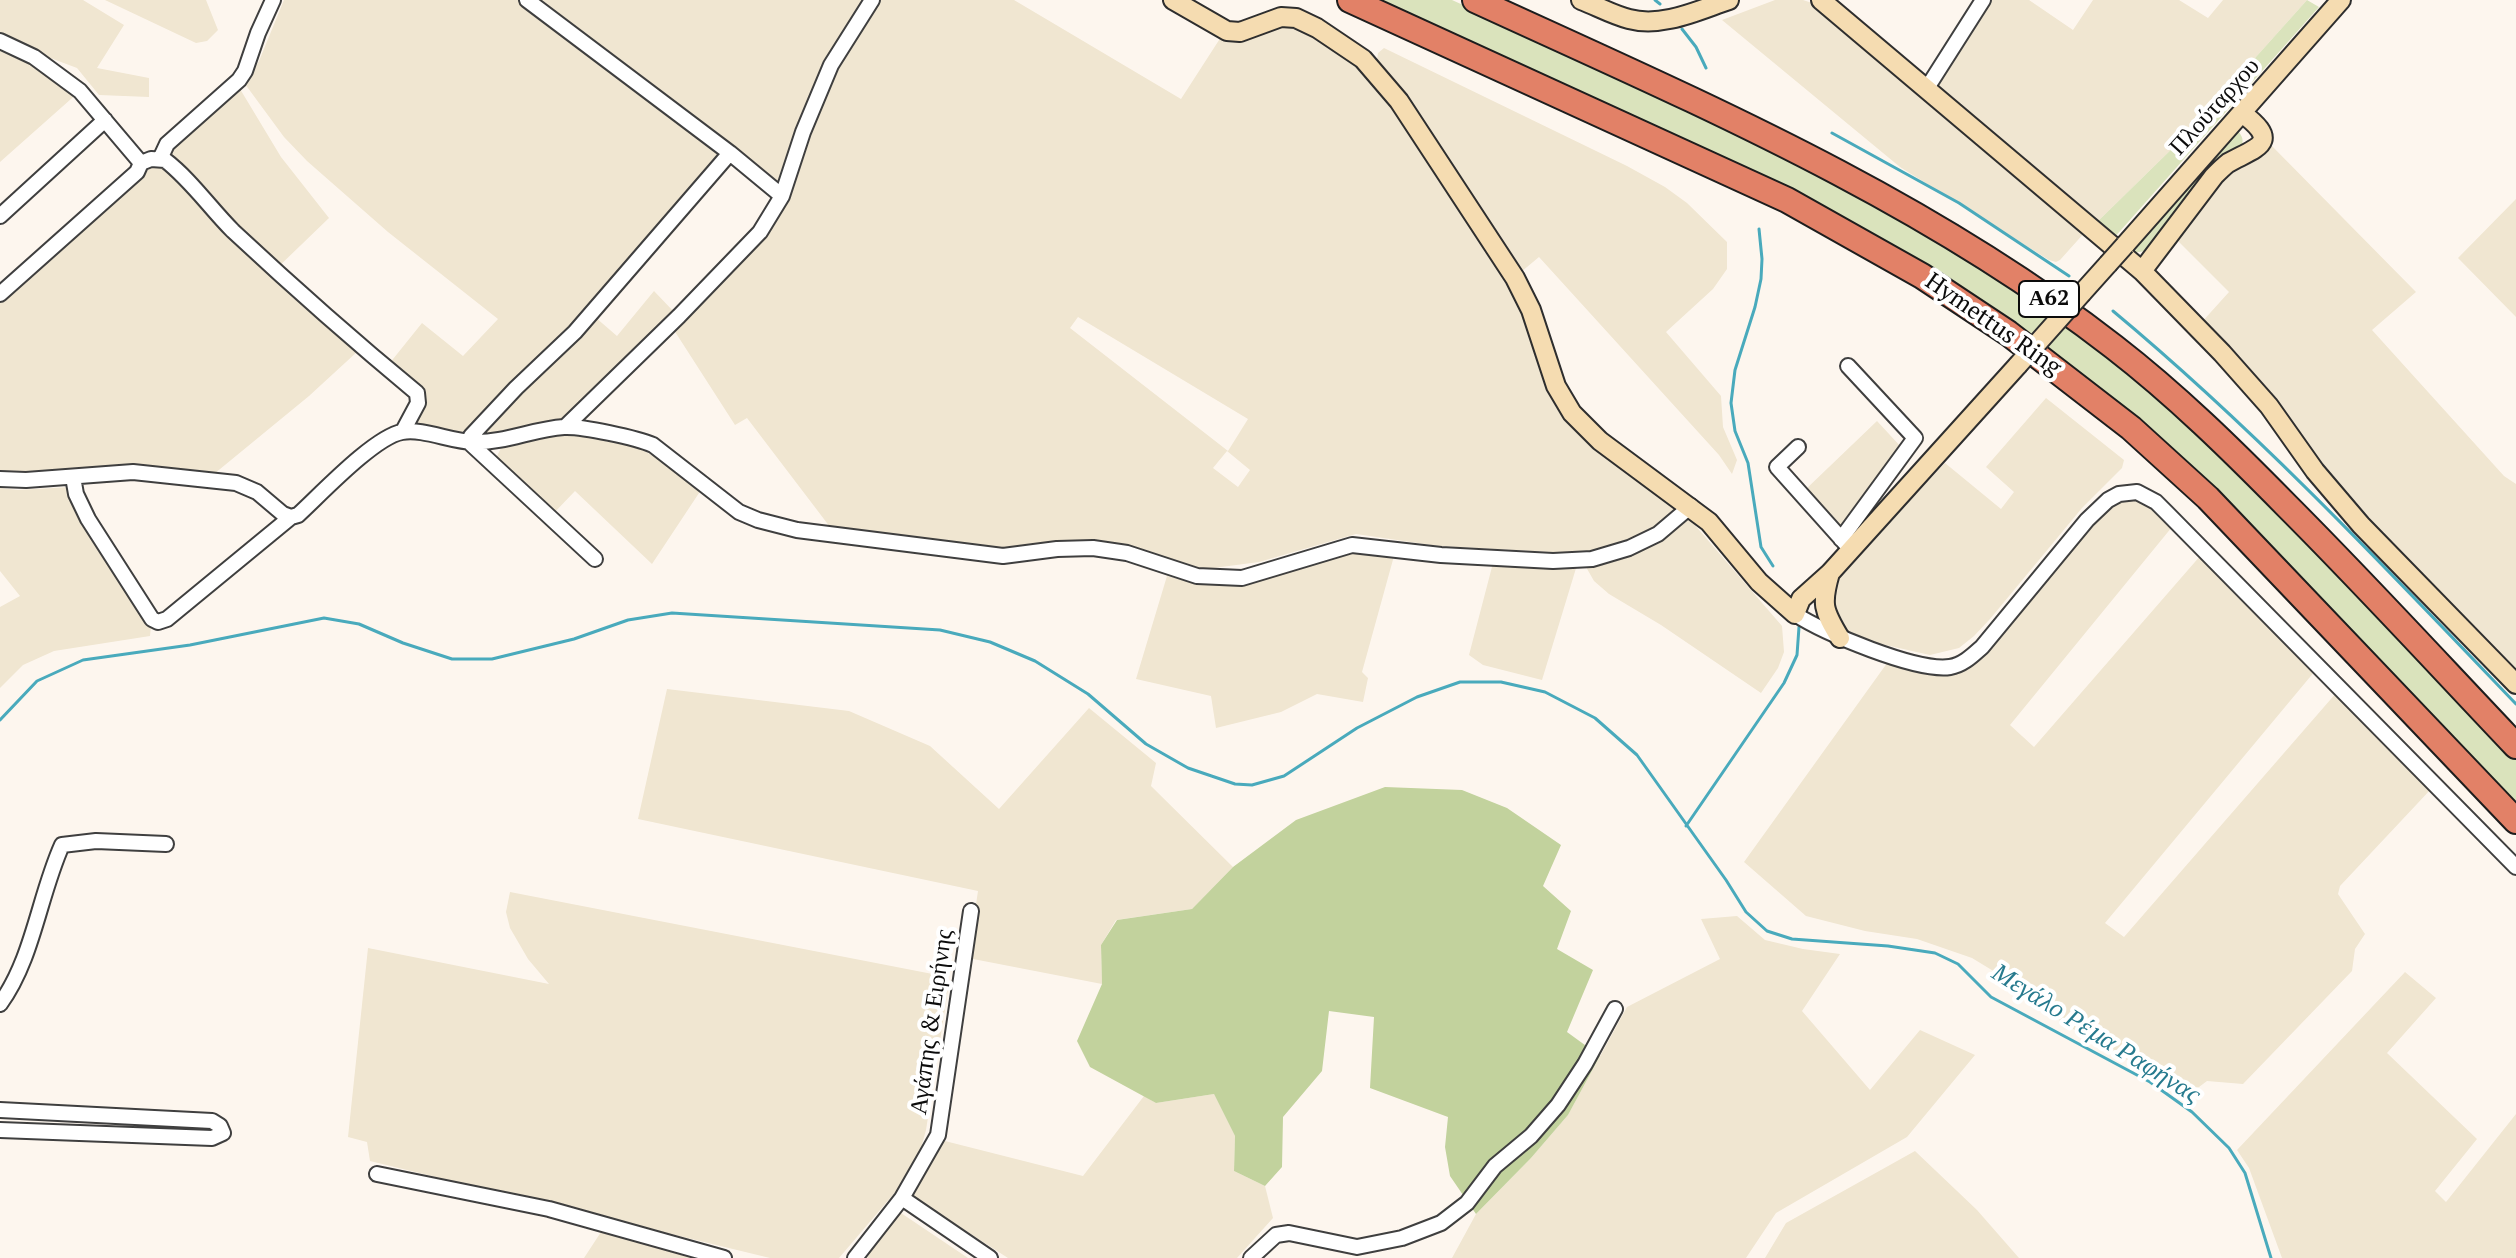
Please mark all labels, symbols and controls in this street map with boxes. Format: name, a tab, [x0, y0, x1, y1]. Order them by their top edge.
street label: Πλούταρχου	[2164, 52, 2266, 162]
street label: Hymettus Ring	[1919, 267, 2067, 383]
road number: Α62	[2019, 281, 2079, 317]
street label: Αγάπης & Ειρήνης	[905, 928, 959, 1116]
water label: Μεγάλο Ρέμα Ραφήνας	[1986, 957, 2206, 1111]

